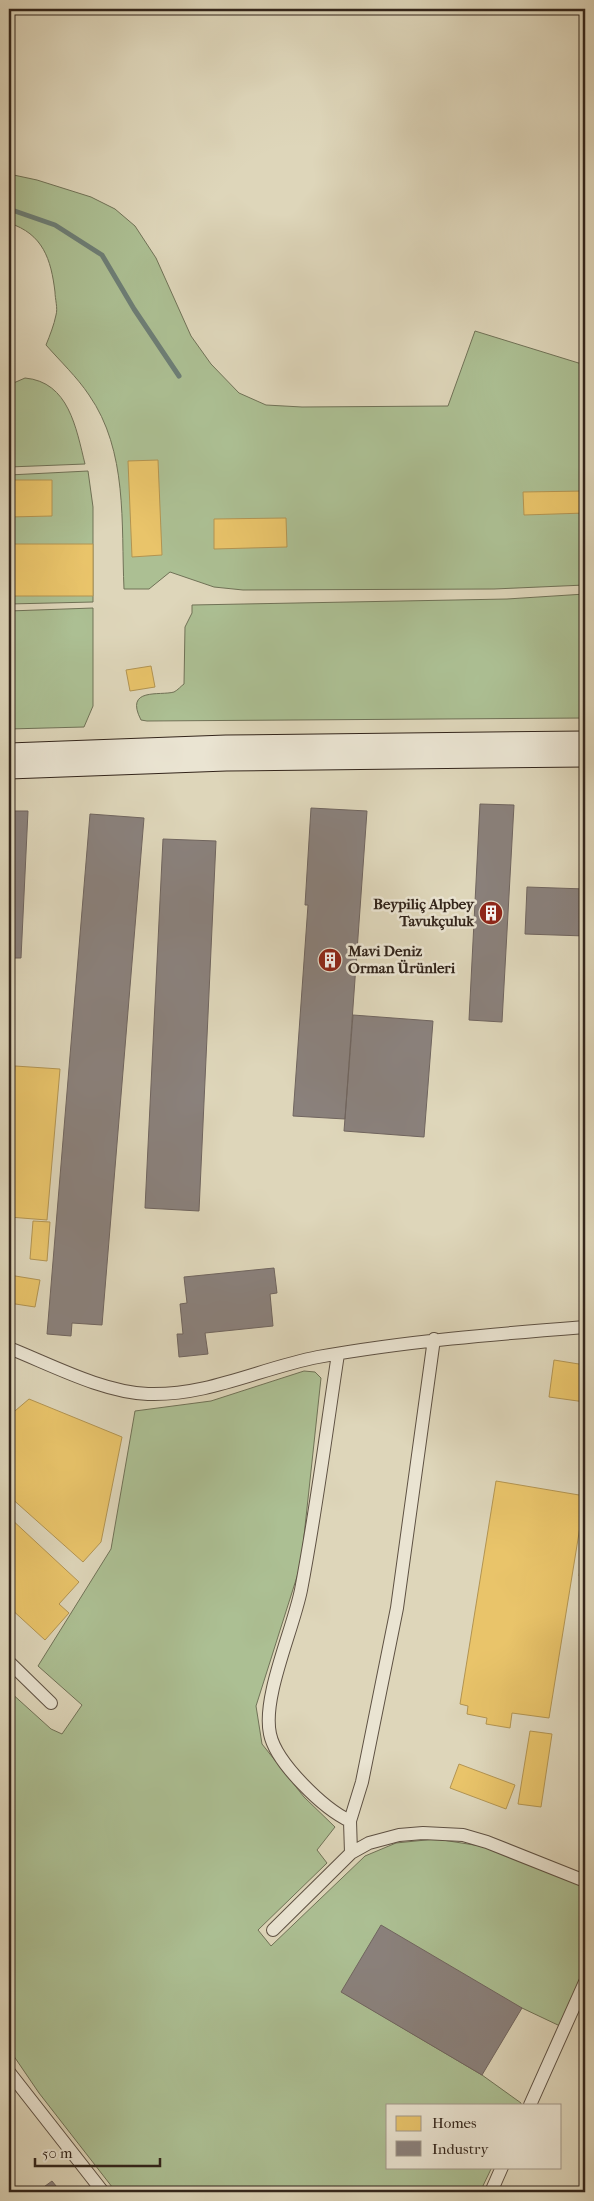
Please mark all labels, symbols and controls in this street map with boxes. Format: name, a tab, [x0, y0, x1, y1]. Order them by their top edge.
place label: Beypiliç Alpbey Tavukçuluk	[373, 895, 475, 931]
building icon: Beypiliç Alpbey Tavukçuluk	[478, 900, 504, 926]
place label: Mavi Deniz Orman Ürünleri	[347, 942, 456, 977]
building icon: Mavi Deniz Orman Ürünleri	[317, 947, 343, 973]
legend	[386, 2104, 562, 2168]
text: Homes	[432, 2114, 477, 2132]
scale bar	[35, 2136, 160, 2168]
text: Industry	[432, 2140, 489, 2158]
text: 50 m	[42, 2144, 73, 2162]

